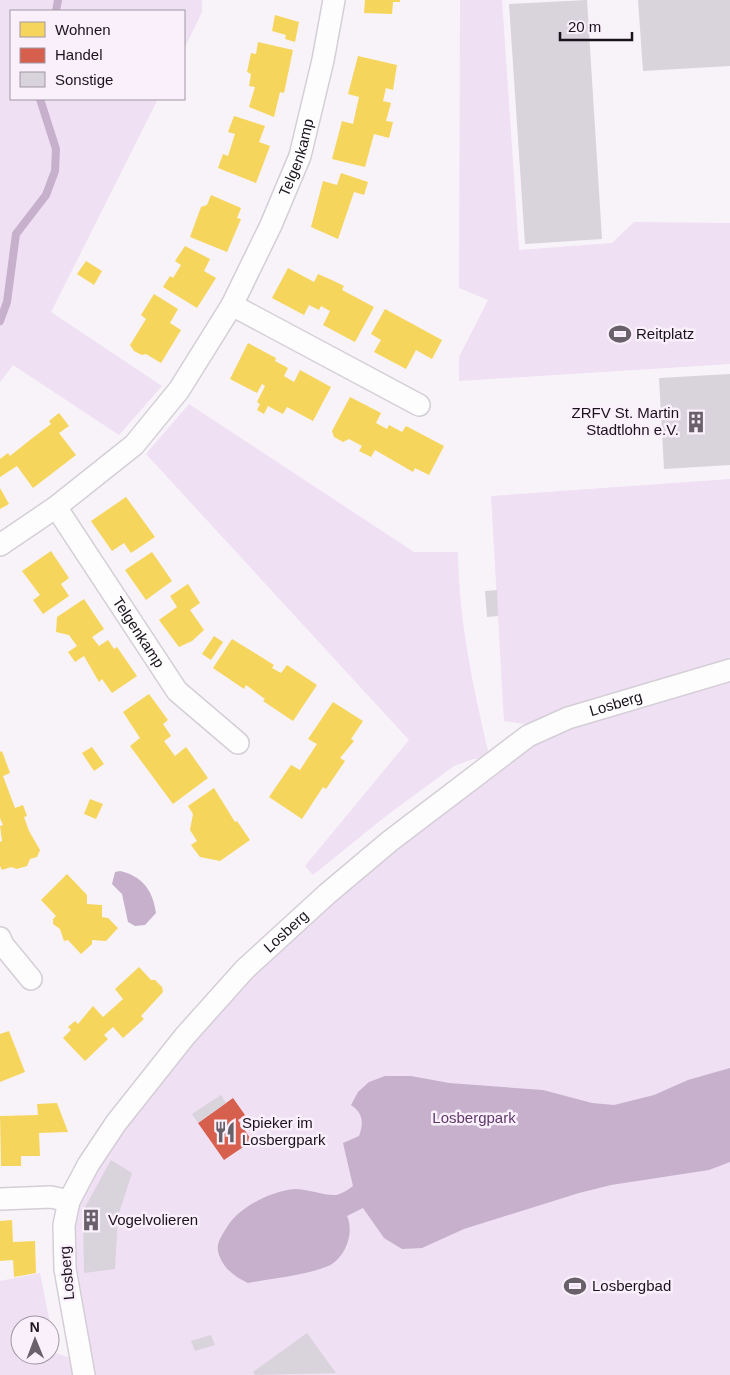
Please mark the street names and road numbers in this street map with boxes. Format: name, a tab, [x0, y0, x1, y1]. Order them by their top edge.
street label: Telgenkamp	[275, 117, 317, 199]
street label: Telgenkamp	[110, 594, 168, 671]
street label: Losberg	[587, 687, 644, 719]
street label: Losberg	[260, 907, 311, 956]
street label: Losberg	[56, 1245, 77, 1301]

